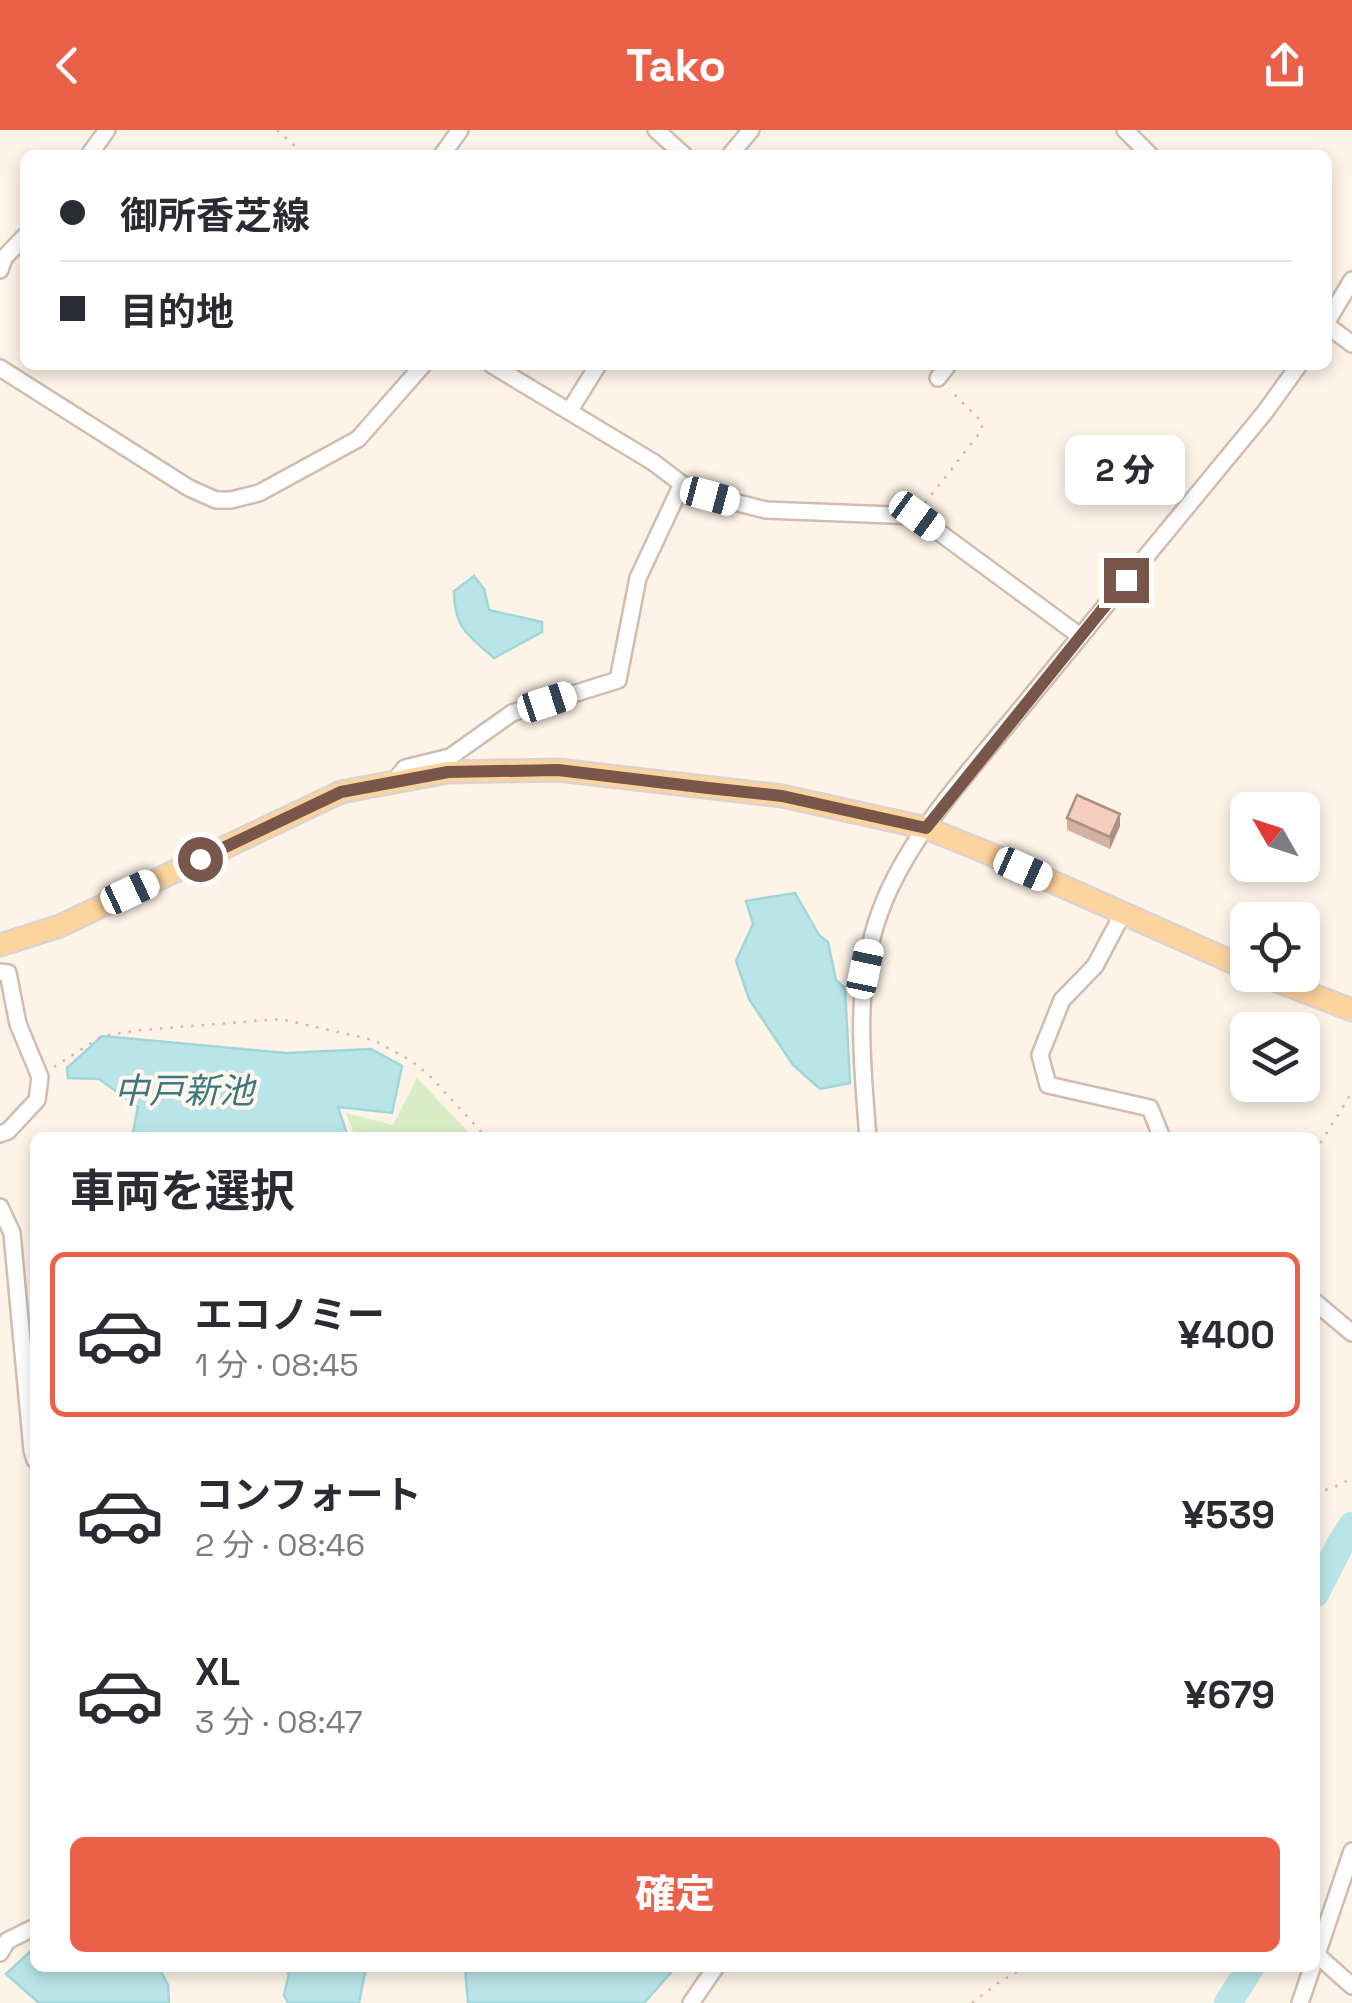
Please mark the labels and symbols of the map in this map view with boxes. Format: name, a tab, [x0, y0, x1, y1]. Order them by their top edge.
callout: 2 分	[1066, 435, 1186, 505]
car	[677, 474, 743, 518]
car	[884, 486, 950, 546]
route end	[1104, 558, 1149, 603]
car	[514, 678, 580, 726]
north arrow	[1230, 792, 1320, 882]
route start	[178, 837, 223, 882]
car	[989, 843, 1057, 895]
car	[96, 866, 164, 918]
car	[844, 937, 886, 1001]
water label: 中戸新池	[114, 1069, 257, 1113]

